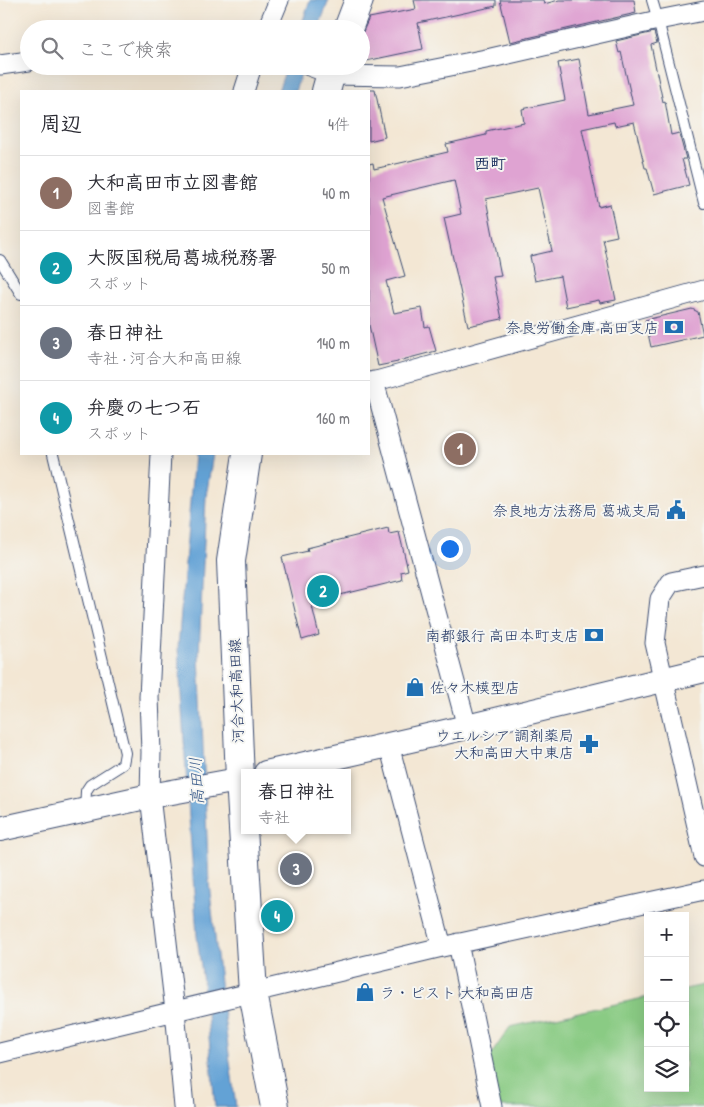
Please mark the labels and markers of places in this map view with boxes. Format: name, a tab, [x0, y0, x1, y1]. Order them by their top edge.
bank icon: 奈良労働金庫 高田支店	[663, 316, 685, 338]
place label: 奈良労働金庫 高田支店	[506, 317, 659, 338]
pin: 1	[444, 430, 476, 468]
public building icon: 奈良地方法務局 葛城支局	[665, 499, 687, 521]
place label: 奈良地方法務局 葛城支局	[493, 500, 661, 521]
pin: 2	[307, 572, 339, 610]
bank icon: 南都銀行 高田本町支店	[583, 624, 605, 646]
place label: 南都銀行 高田本町支店	[426, 625, 579, 646]
shop icon: 佐々木模型店	[404, 676, 426, 698]
place label: 佐々木模型店	[430, 677, 520, 698]
place label: ウエルシア 調剤薬局 大和高田大中東店	[436, 725, 574, 763]
pharmacy icon: ウエルシア 調剤薬局 大和高田大中東店	[578, 733, 600, 755]
pin: 3	[280, 850, 312, 888]
pin: 4	[261, 897, 293, 935]
shop icon: ラ・ピスト 大和高田店	[354, 981, 376, 1003]
place label: ラ・ピスト 大和高田店	[380, 982, 535, 1003]

